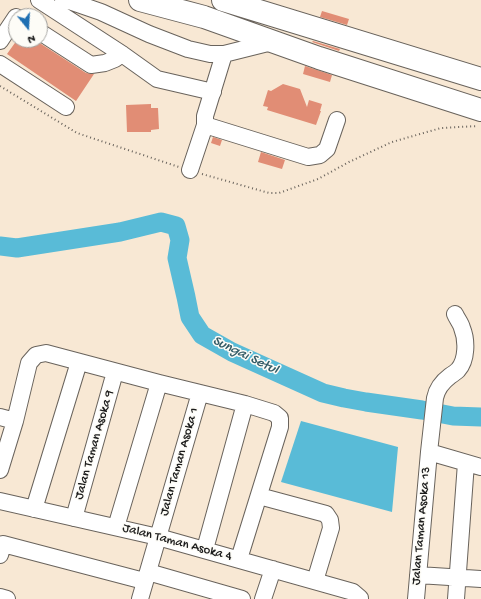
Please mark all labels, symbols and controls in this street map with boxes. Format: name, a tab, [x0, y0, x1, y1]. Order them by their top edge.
north arrow	[8, 8, 48, 48]
text: N	[26, 32, 37, 45]
water label: Sungai Setul	[209, 333, 281, 379]
street label: Jalan Taman Asoka 9	[72, 388, 118, 502]
street label: Jalan Taman Asoka 1	[157, 406, 203, 518]
street label: Jalan Taman Asoka 13	[409, 466, 435, 586]
street label: Jalan Taman Asoka 4	[121, 521, 233, 565]

